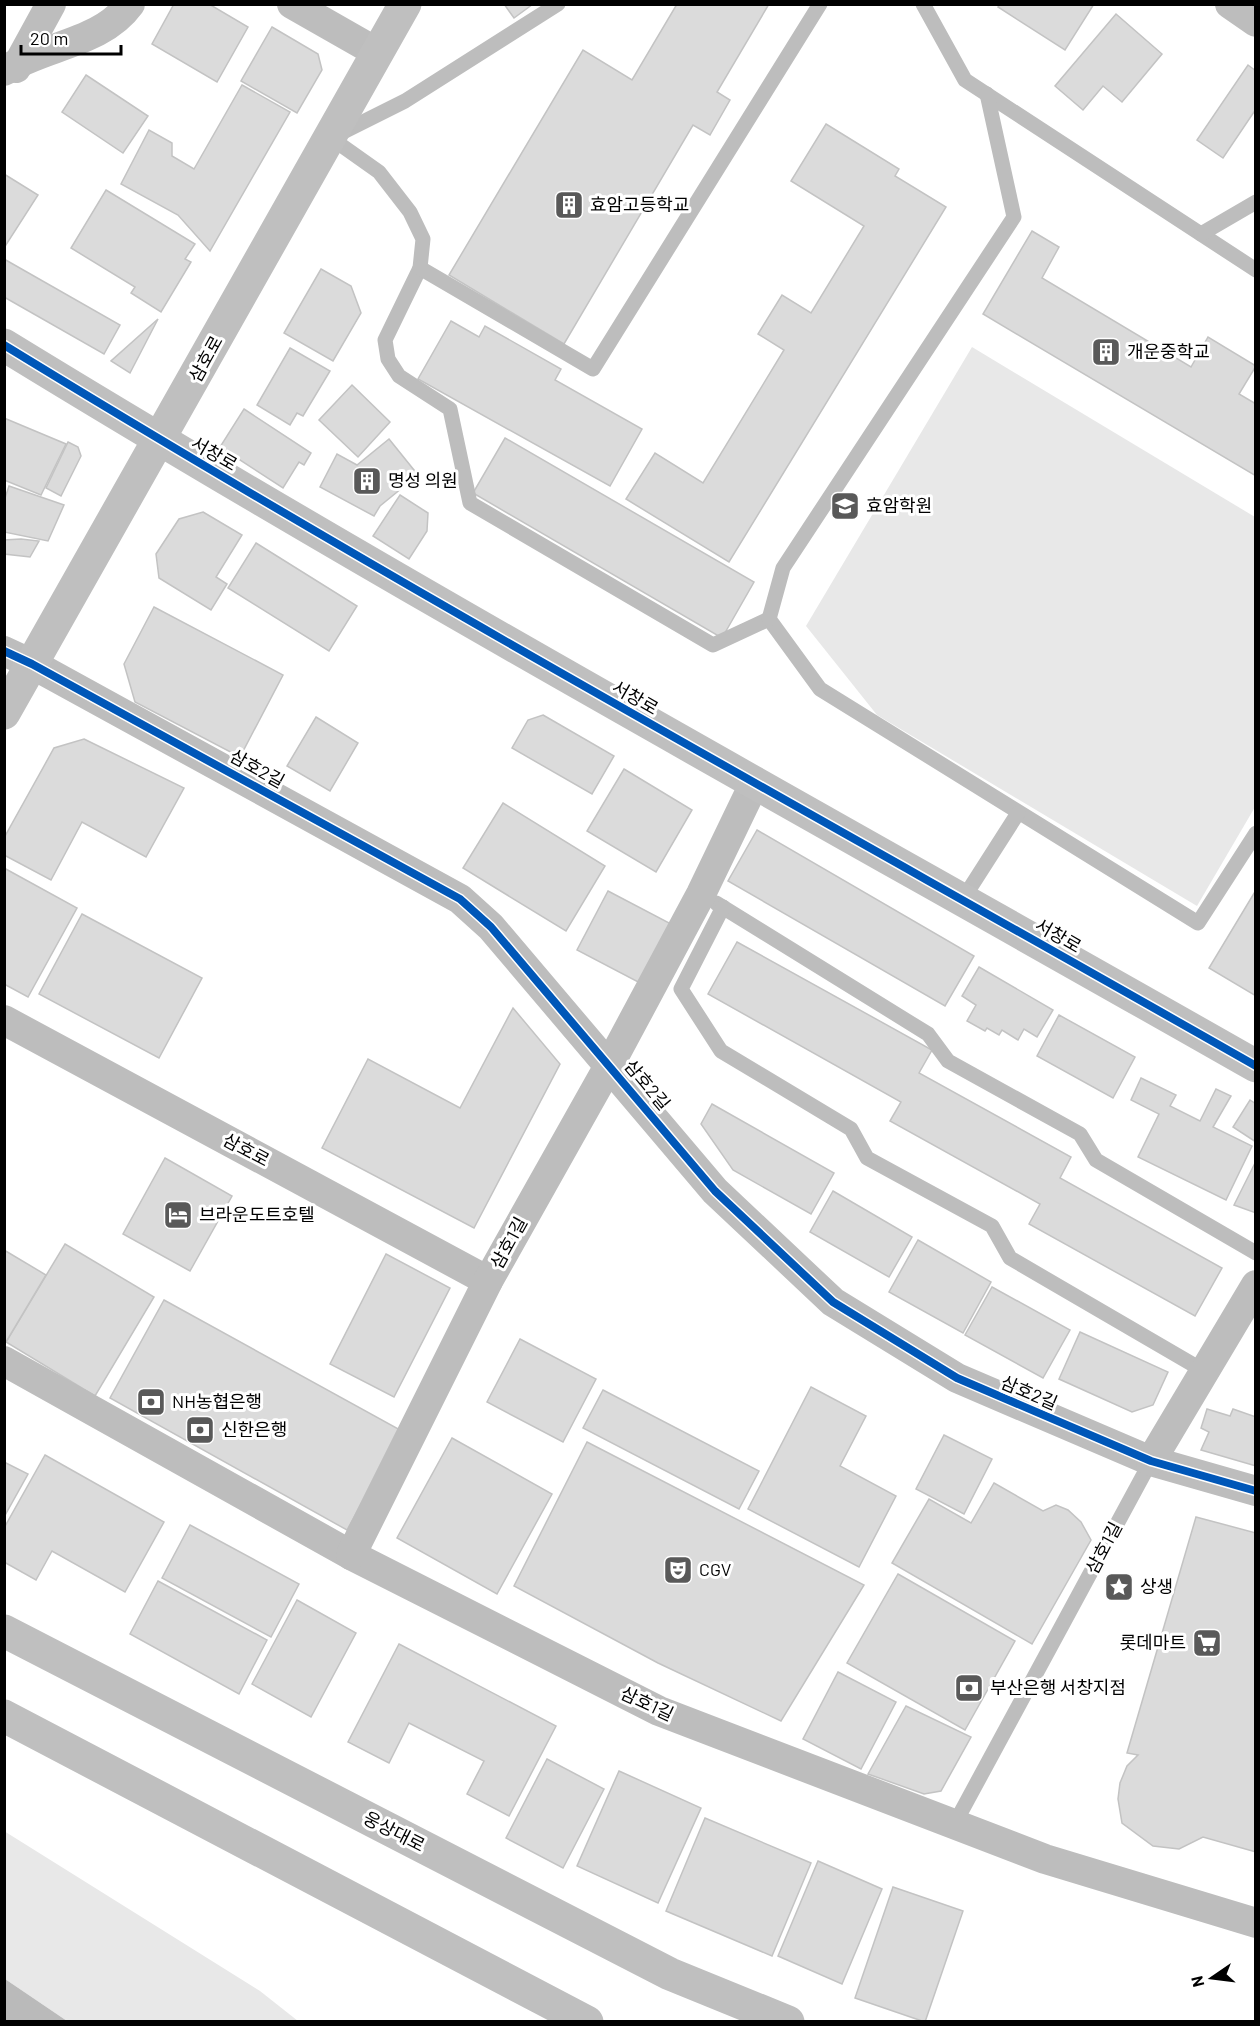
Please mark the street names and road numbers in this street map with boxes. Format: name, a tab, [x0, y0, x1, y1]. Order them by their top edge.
street label: 삼호로	[183, 331, 227, 386]
street label: 서창로	[187, 431, 242, 475]
street label: 서창로	[608, 675, 663, 719]
street label: 삼호2길	[226, 744, 289, 792]
street label: 서창로	[1031, 913, 1086, 957]
street label: 삼호2길	[620, 1055, 675, 1114]
street label: 삼호로	[219, 1128, 274, 1170]
street label: 삼호1길	[485, 1213, 531, 1272]
street label: 삼호2길	[998, 1370, 1061, 1414]
street label: 삼호1길	[1080, 1518, 1126, 1577]
street label: 삼호1길	[617, 1681, 677, 1725]
street label: 웅상대로	[360, 1806, 429, 1856]

